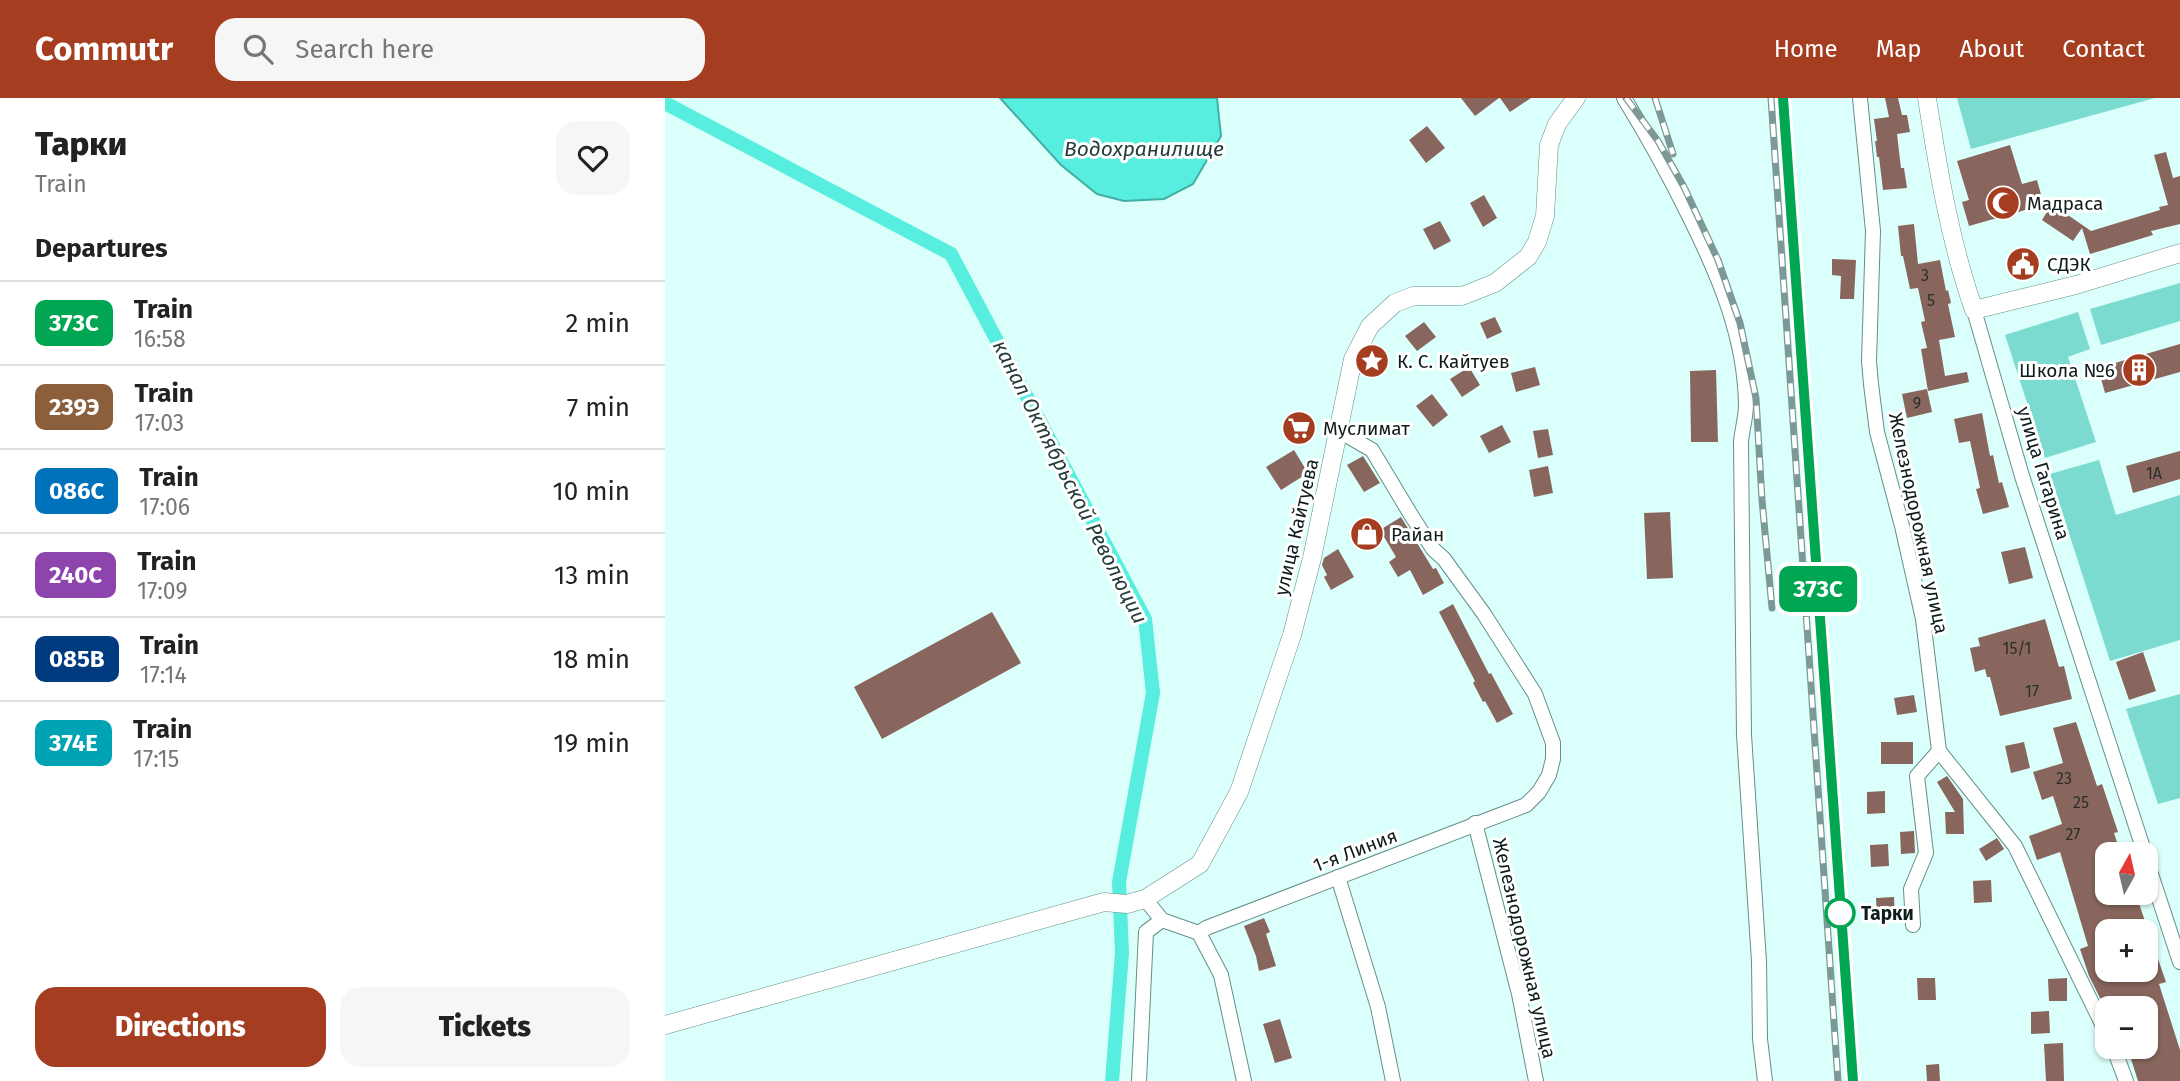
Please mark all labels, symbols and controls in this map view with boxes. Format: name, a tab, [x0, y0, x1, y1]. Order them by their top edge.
search box	[215, 18, 705, 81]
text: Commutr	[35, 29, 173, 69]
icon: search	[239, 30, 277, 68]
text: Search here	[295, 34, 434, 65]
text: Home	[1774, 35, 1838, 63]
text: Map	[1876, 35, 1922, 63]
text: About	[1960, 35, 2024, 63]
text: Contact	[2062, 35, 2145, 63]
button: heart	[556, 121, 630, 195]
text: Тарки	[35, 124, 127, 164]
water label: Водохранилище	[1064, 136, 1224, 162]
text: Train	[35, 170, 87, 198]
mosque icon: Мадраса	[1984, 184, 2022, 222]
place label: Мадраса	[2027, 192, 2103, 215]
text: Departures	[35, 233, 168, 264]
public building icon: СДЭК	[2004, 245, 2042, 283]
place label: СДЭК	[2047, 253, 2091, 276]
house number: 3	[1921, 266, 1929, 285]
house number: 5	[1927, 291, 1935, 310]
text: Train	[134, 294, 193, 325]
text: 2 min	[565, 308, 630, 339]
text: 373C	[49, 309, 99, 337]
text: 16:58	[134, 325, 186, 353]
water label: канал Октябрьской Революции	[987, 336, 1153, 628]
place icon: К. С. Кайтуев	[1353, 342, 1391, 380]
place label: К. С. Кайтуев	[1397, 350, 1510, 373]
building icon: Школа №6	[2120, 351, 2158, 389]
place label: Школа №6	[2019, 359, 2115, 382]
text: Train	[134, 378, 194, 409]
text: 7 min	[567, 392, 630, 423]
text: 239Э	[49, 393, 99, 421]
house number: 9	[1913, 394, 1921, 413]
street label: улица Гагарина	[2012, 404, 2075, 543]
text: 17:03	[134, 409, 184, 437]
supermarket icon: Муслимат	[1280, 409, 1318, 447]
street label: Железнодорожная улица	[1884, 410, 1953, 636]
place label: Муслимат	[1323, 417, 1410, 440]
street label: улица Кайтуева	[1270, 456, 1323, 598]
text: Train	[139, 462, 199, 493]
house number: 1А	[2146, 464, 2163, 483]
text: 10 min	[552, 476, 630, 507]
text: 086С	[49, 477, 104, 505]
text: 17:06	[139, 493, 190, 521]
shop icon: Райан	[1348, 515, 1386, 553]
place label: Райан	[1391, 523, 1444, 546]
text: Train	[137, 546, 196, 577]
text: 13 min	[554, 560, 630, 591]
text: 240С	[49, 561, 102, 589]
line badge: 373C	[1769, 566, 1867, 612]
text: 373C	[1793, 575, 1843, 603]
text: 17:09	[137, 577, 188, 605]
text: Train	[140, 630, 199, 661]
house number: 15/1	[2003, 639, 2031, 658]
text: 18 min	[553, 644, 630, 675]
text: 085В	[49, 645, 105, 673]
text: 17:14	[140, 661, 187, 689]
house number: 17	[2025, 682, 2039, 701]
text: Train	[133, 714, 192, 745]
text: 19 min	[553, 728, 630, 759]
text: 374Е	[49, 729, 98, 757]
text: 17:15	[133, 745, 179, 773]
house number: 23	[2056, 769, 2072, 788]
house number: 25	[2073, 793, 2089, 812]
street label: 1-я Линия	[1310, 824, 1400, 877]
house number: 27	[2066, 825, 2080, 844]
street label: Железнодорожная улица	[1488, 836, 1561, 1061]
north arrow	[2095, 842, 2158, 905]
map controls	[2095, 842, 2158, 1059]
marker: Тарки	[1825, 898, 1855, 928]
place label: Тарки	[1861, 902, 1914, 925]
button: +	[2095, 919, 2158, 982]
button: Directions	[35, 987, 326, 1067]
button: Tickets	[340, 987, 630, 1067]
button: −	[2095, 996, 2158, 1059]

